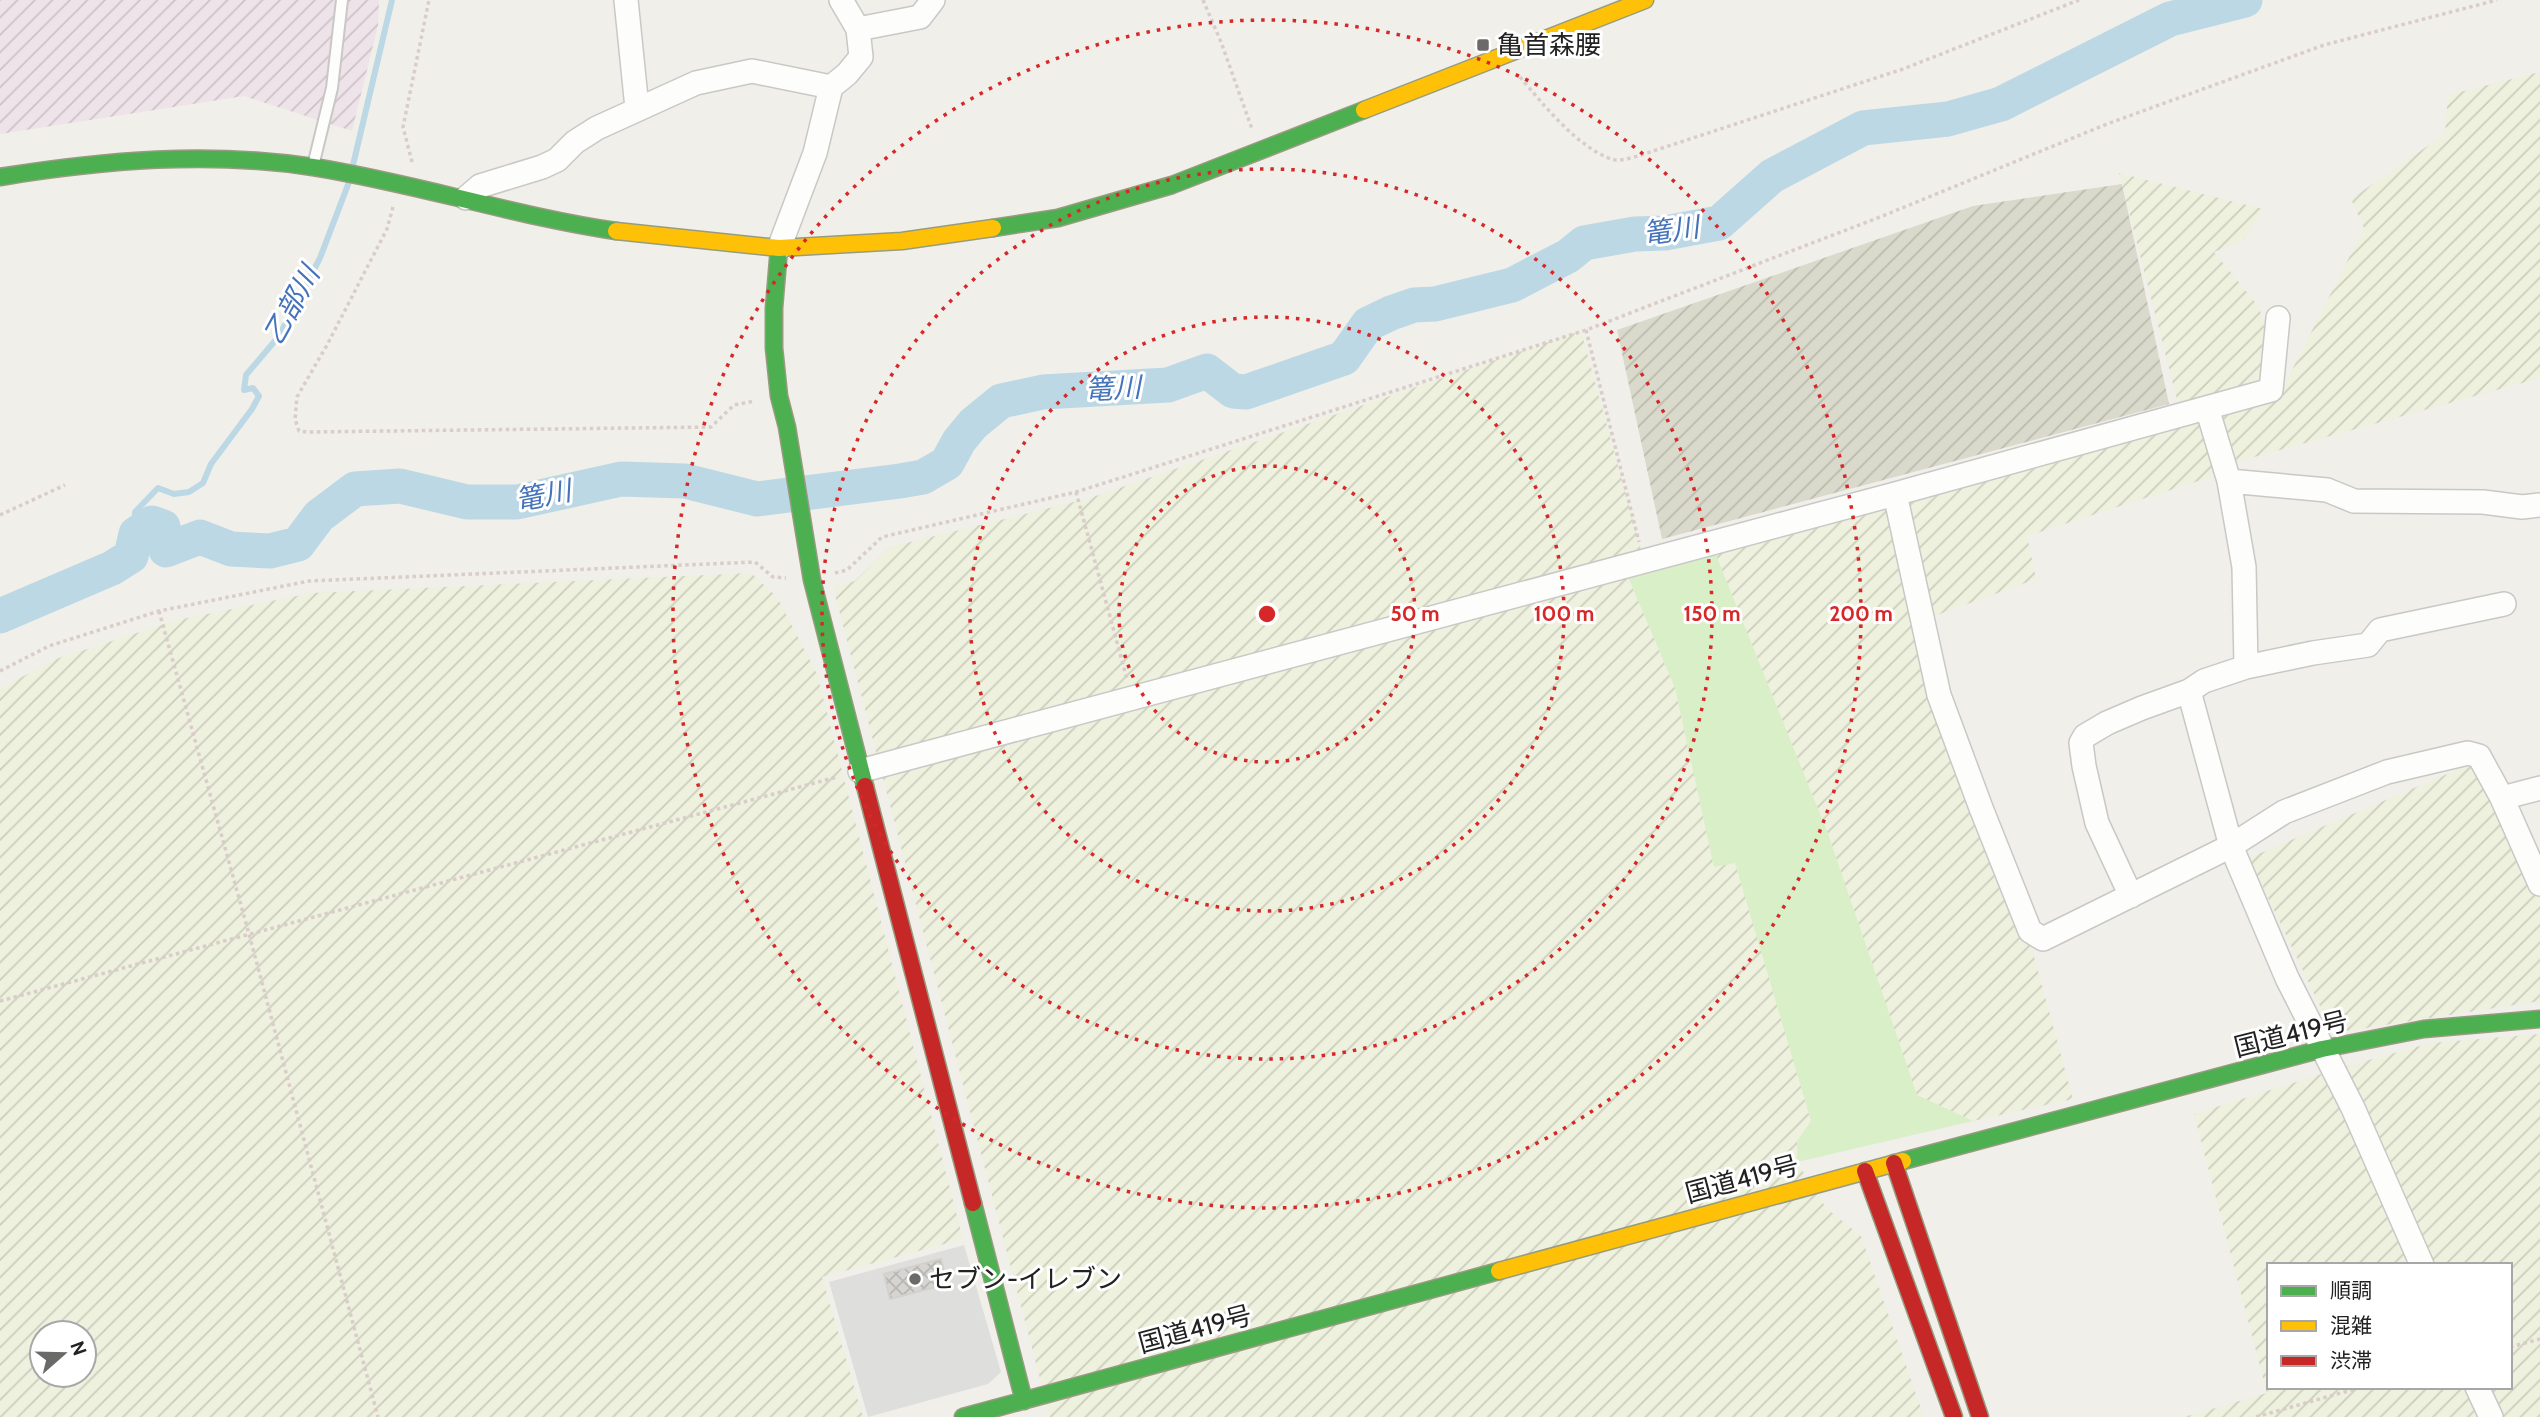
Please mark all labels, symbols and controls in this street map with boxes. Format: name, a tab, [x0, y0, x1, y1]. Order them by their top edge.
place label: 亀首森腰	[1497, 29, 1601, 61]
marker: 亀首森腰	[1475, 37, 1491, 53]
water label: 篭川	[1641, 209, 1704, 251]
water label: 乙部川	[256, 257, 328, 350]
water label: 篭川	[1084, 369, 1145, 406]
water label: 篭川	[512, 472, 577, 517]
text: 50 m	[1390, 601, 1440, 626]
text: 100 m	[1534, 601, 1594, 626]
text: 150 m	[1684, 601, 1740, 626]
text: 200 m	[1829, 601, 1893, 626]
centre of rings	[1255, 602, 1279, 626]
street label: 国道419号	[2231, 1004, 2351, 1064]
street label: 国道419号	[1682, 1148, 1802, 1210]
place label: セブン-イレブン	[929, 1263, 1122, 1295]
legend	[2267, 1263, 2512, 1389]
marker: セブン-イレブン	[907, 1271, 923, 1287]
text: 順調	[2330, 1278, 2372, 1303]
street label: 国道419号	[1135, 1298, 1255, 1360]
text: 混雑	[2330, 1313, 2372, 1338]
north arrow	[28, 1319, 98, 1389]
text: N	[65, 1338, 92, 1359]
text: 渋滞	[2330, 1348, 2372, 1373]

